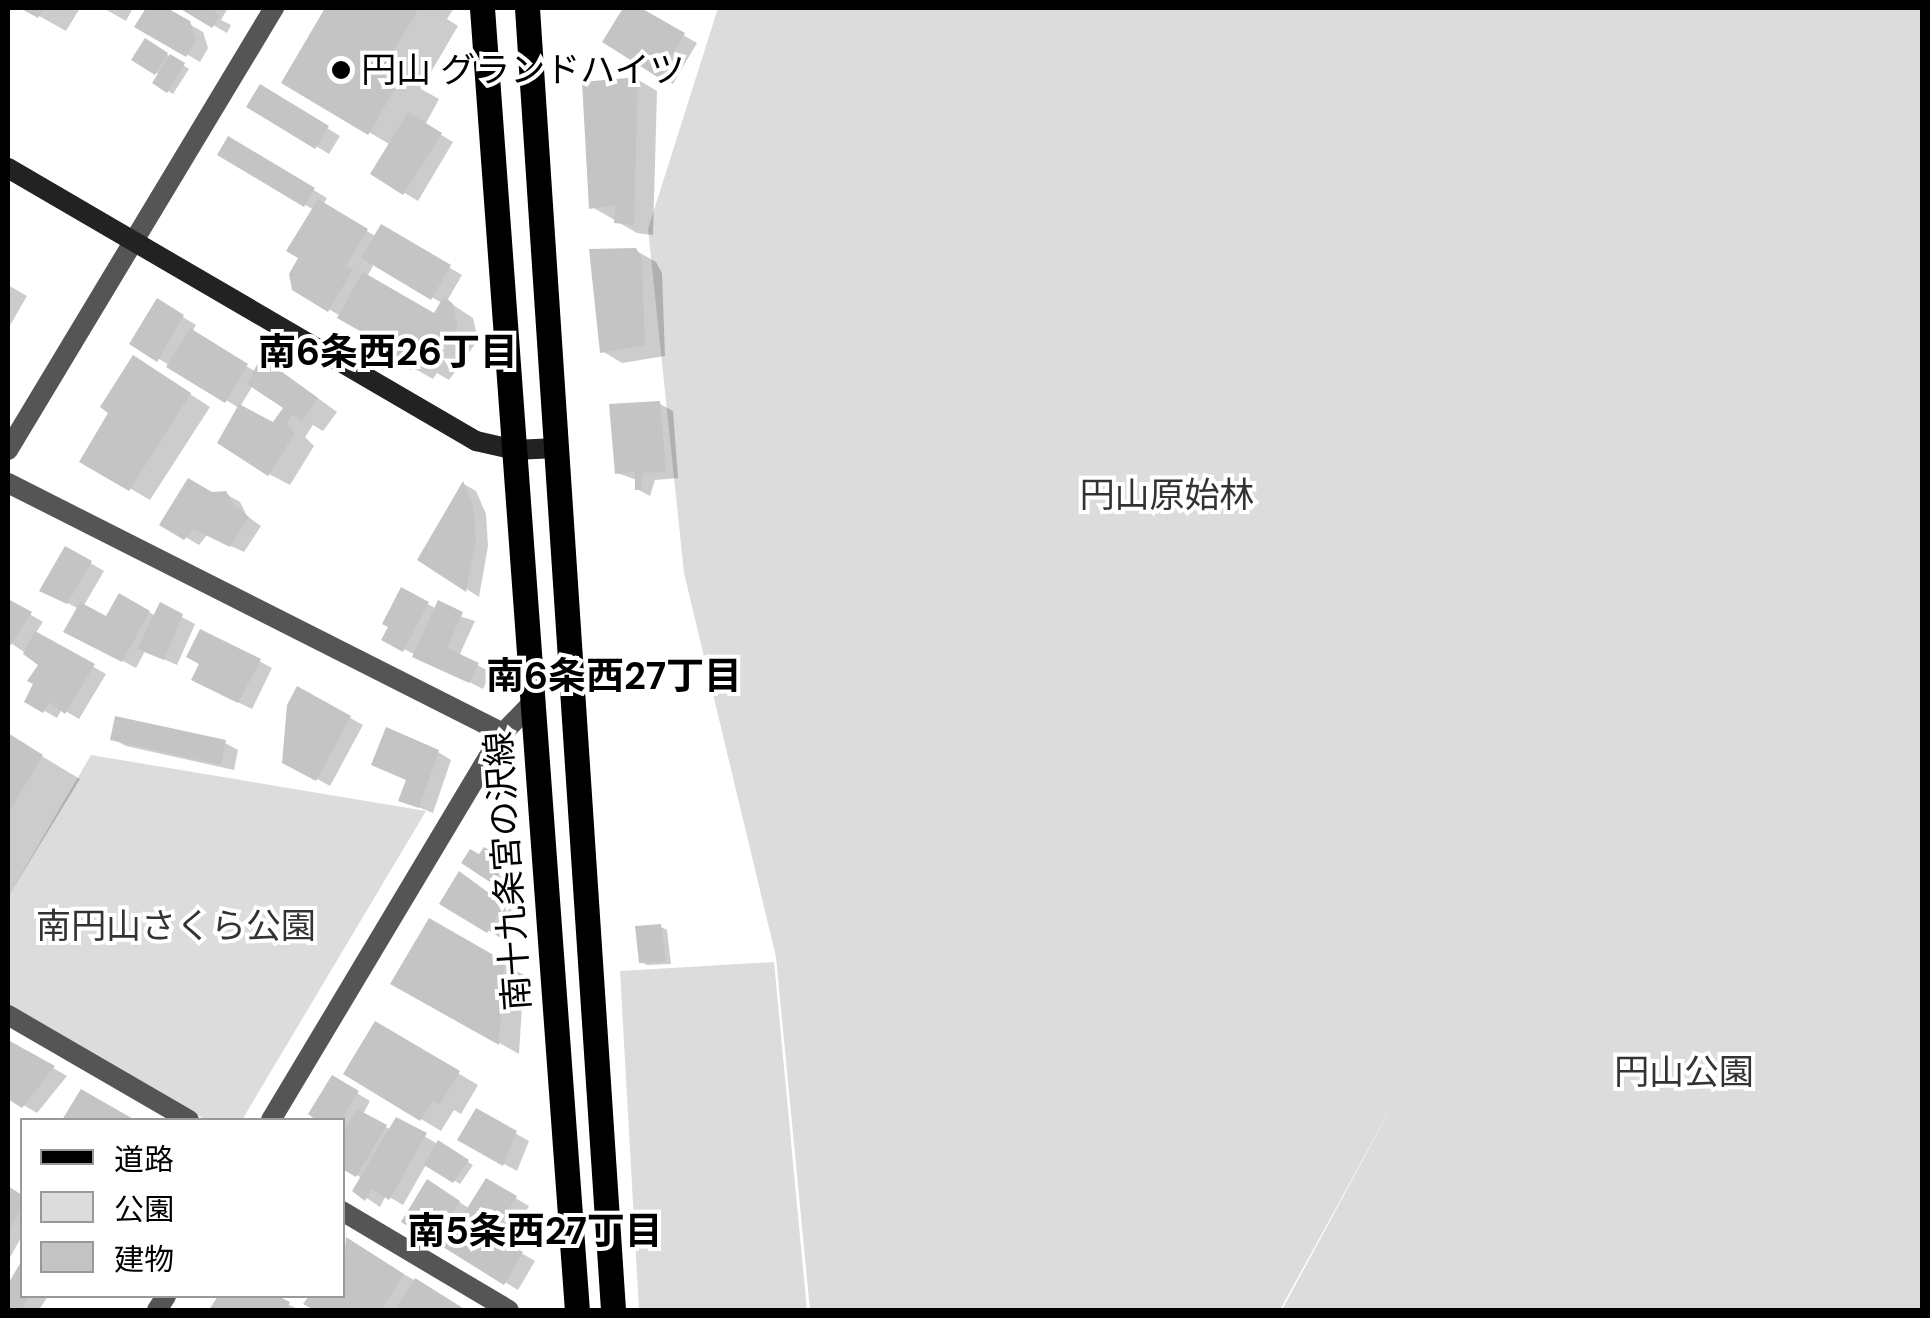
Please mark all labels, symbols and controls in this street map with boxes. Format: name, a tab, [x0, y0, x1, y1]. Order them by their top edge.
place label: 円山 グランドハイツ	[361, 49, 685, 91]
marker: 円山 グランドハイツ	[330, 59, 352, 81]
district label: 南6条西26丁目	[258, 330, 518, 376]
park label: 円山原始林	[1080, 474, 1254, 516]
district label: 南6条西27丁目	[486, 654, 742, 700]
street label: 南十九条宮の沢線	[477, 730, 539, 1012]
park label: 南円山さくら公園	[36, 905, 316, 947]
park label: 円山公園	[1614, 1051, 1754, 1093]
legend	[20, 1118, 345, 1298]
text: 道路	[114, 1140, 174, 1179]
text: 公園	[114, 1190, 174, 1229]
district label: 南5条西27丁目	[407, 1209, 663, 1255]
text: 建物	[114, 1240, 174, 1279]

